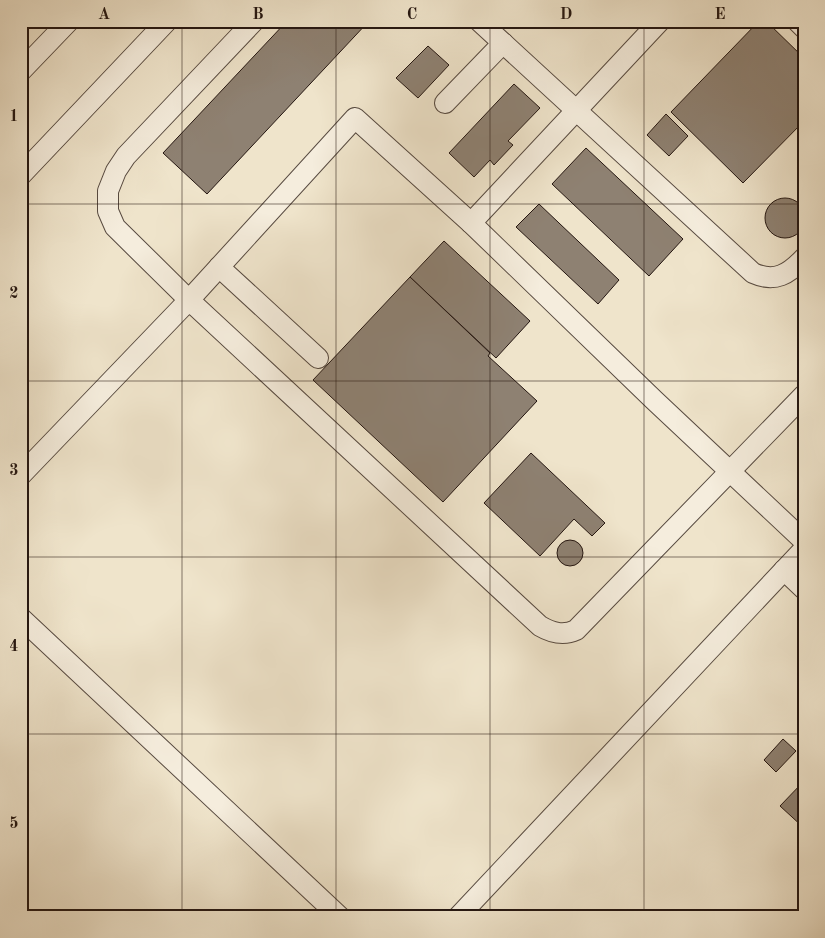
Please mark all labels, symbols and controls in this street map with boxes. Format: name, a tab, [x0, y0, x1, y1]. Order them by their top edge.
text: A	[98, 7, 110, 23]
text: B	[252, 7, 264, 23]
text: C	[407, 7, 417, 23]
text: D	[560, 7, 572, 23]
text: E	[714, 7, 726, 23]
text: 1	[9, 109, 19, 125]
text: 2	[9, 286, 19, 302]
text: 3	[9, 463, 19, 479]
text: 4	[9, 639, 19, 655]
text: 5	[9, 816, 19, 832]

